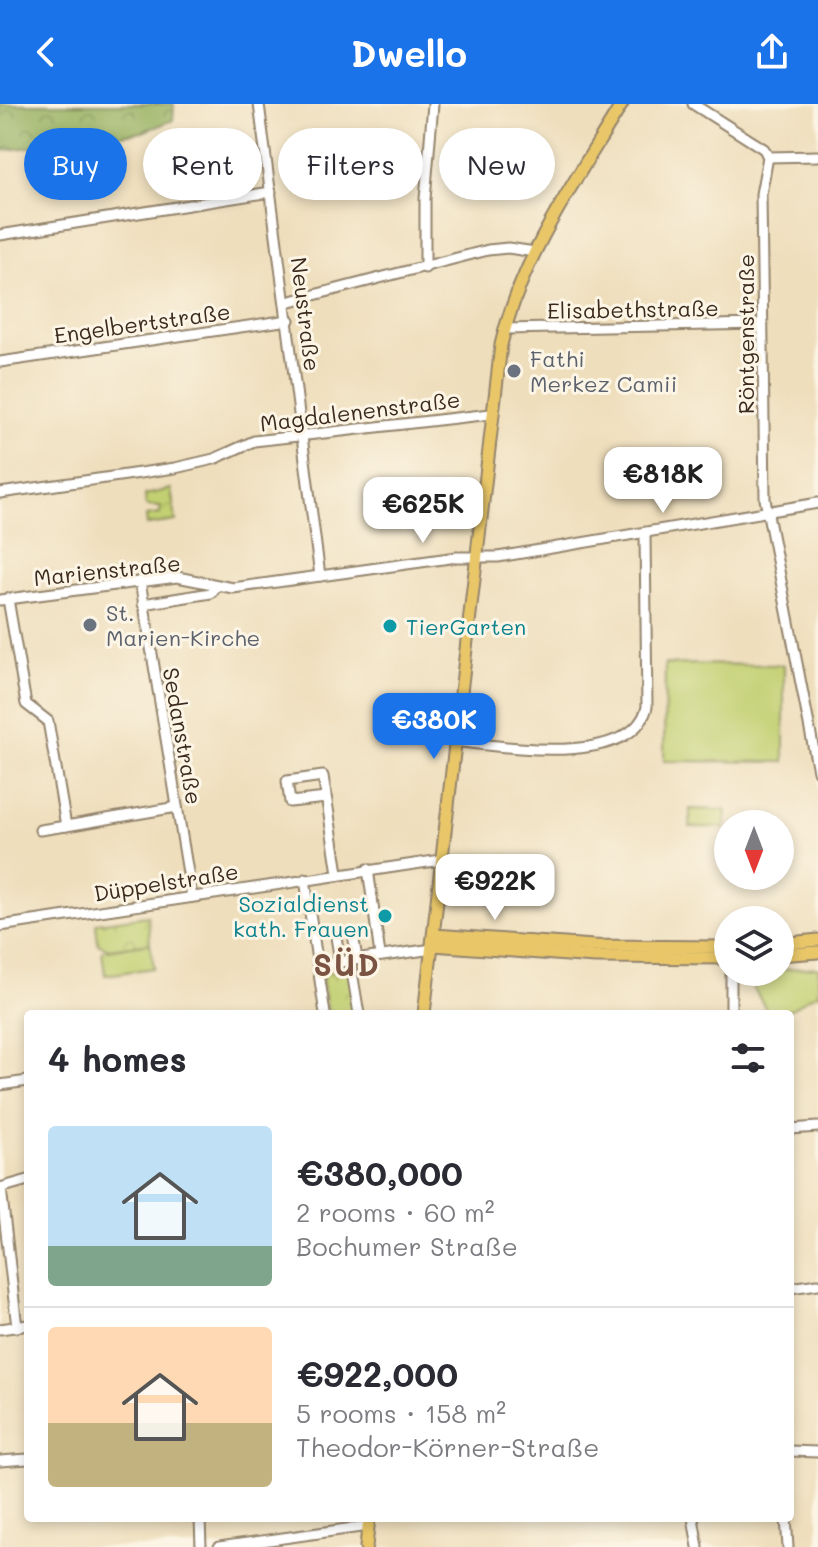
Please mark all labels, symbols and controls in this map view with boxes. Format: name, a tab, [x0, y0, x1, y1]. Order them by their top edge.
text: Dwello	[351, 29, 467, 76]
icon: back	[24, 30, 68, 74]
icon: share	[750, 30, 794, 74]
chip: Buy	[24, 128, 127, 200]
chip: Rent	[143, 128, 262, 200]
chip: Filters	[278, 128, 423, 200]
chip: New	[439, 128, 555, 200]
street label: Röntgenstraße	[731, 254, 760, 414]
street label: Neustraße	[285, 255, 327, 373]
street label: Elisabethstraße	[547, 293, 719, 325]
street label: Engelbertstraße	[52, 296, 232, 350]
place label: Fathi Merkez Camii	[530, 344, 677, 398]
marker: Fathi Merkez Camii	[505, 362, 523, 380]
street label: Magdalenenstraße	[258, 384, 462, 438]
pin: €818K	[607, 447, 719, 515]
text: €818K	[622, 456, 704, 490]
pin: €625K	[367, 477, 479, 545]
text: €625K	[381, 486, 465, 520]
street label: Marienstraße	[32, 548, 182, 592]
place label: St. Marien-Kirche	[106, 598, 260, 652]
place label: TierGarten	[406, 612, 526, 641]
marker: St. Marien-Kirche	[81, 616, 99, 634]
marker: TierGarten	[381, 617, 399, 635]
street label: Sedanstraße	[157, 665, 209, 807]
pin: €380K	[378, 693, 490, 761]
text: €380K	[391, 702, 477, 736]
north arrow	[714, 810, 794, 890]
map controls	[714, 810, 794, 986]
pin: €922K	[439, 854, 551, 922]
street label: Düppelstraße	[92, 856, 240, 908]
text: €922K	[454, 863, 536, 897]
place label: Sozialdienst kath. Frauen	[233, 889, 369, 943]
button: layers	[714, 906, 794, 986]
marker: Sozialdienst kath. Frauen	[376, 907, 394, 925]
district label: SÜD	[313, 944, 381, 984]
text: 4 homes	[48, 1036, 187, 1081]
icon: filters	[726, 1036, 770, 1080]
text: €380,000	[296, 1150, 463, 1195]
icon: home	[112, 1158, 208, 1254]
text: 2 rooms · 60 m²	[296, 1195, 495, 1229]
text: Bochumer Straße	[296, 1229, 518, 1263]
text: €922,000	[296, 1351, 458, 1396]
icon: home	[112, 1359, 208, 1455]
text: 5 rooms · 158 m²	[296, 1396, 506, 1430]
text: Theodor-Körner-Straße	[296, 1430, 599, 1464]

